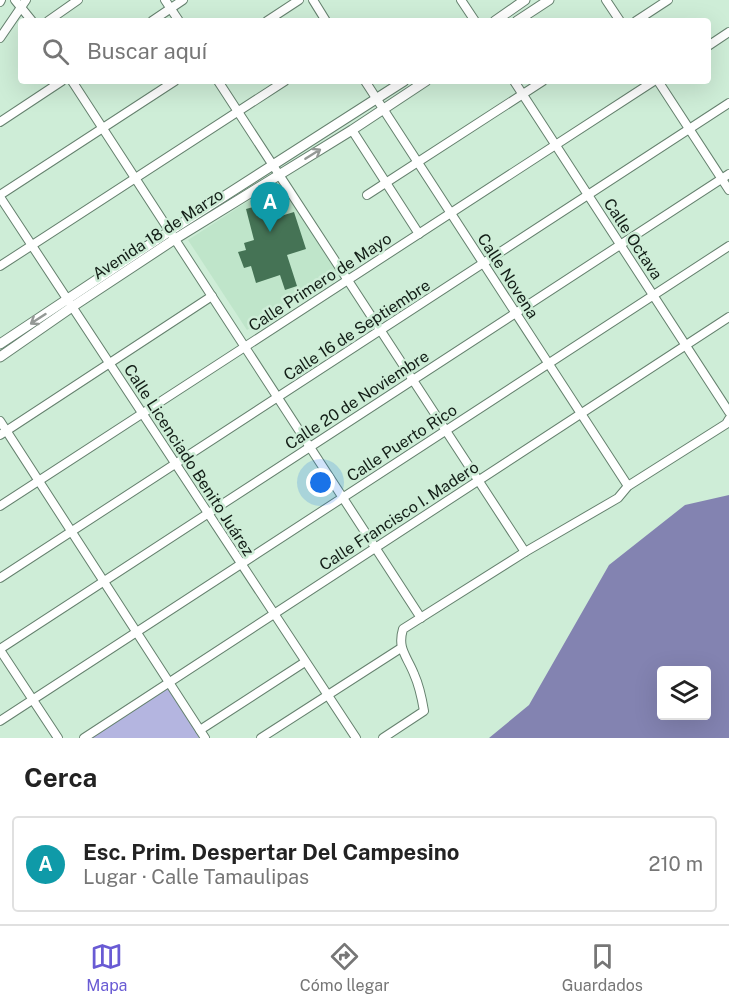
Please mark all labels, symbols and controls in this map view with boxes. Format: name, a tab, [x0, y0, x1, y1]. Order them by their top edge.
search box	[18, 18, 711, 84]
icon: search	[39, 35, 72, 68]
text: Buscar aquí	[87, 38, 207, 64]
one-way arrow	[304, 147, 321, 159]
pin: A	[250, 182, 290, 232]
street label: Avenida 18 de Marzo	[89, 185, 227, 283]
street label: Calle Octava	[600, 195, 666, 283]
street label: Calle Primero de Mayo	[245, 229, 395, 335]
street label: Calle Novena	[473, 230, 543, 322]
street label: Calle 16 de Septiembre	[280, 275, 434, 385]
one-way arrow	[30, 314, 47, 326]
street label: Calle 20 de Noviembre	[282, 346, 432, 454]
street label: Calle Licenciado Benito Juárez	[120, 361, 258, 560]
street label: Calle Puerto Rico	[343, 400, 461, 486]
street label: Calle Francisco I. Madero	[316, 457, 482, 575]
your location	[306, 468, 335, 497]
map controls	[657, 666, 711, 720]
button: layers	[657, 666, 711, 720]
text: Cerca	[24, 762, 97, 793]
text: Esc. Prim. Despertar Del Campesino	[83, 839, 460, 865]
text: A	[38, 852, 53, 876]
text: 210 m	[649, 852, 703, 876]
text: Lugar · Calle Tamaulipas	[83, 865, 309, 889]
tab: Mapa	[86, 940, 127, 995]
tab: Cómo llegar	[300, 940, 389, 995]
tab: Guardados	[562, 940, 643, 995]

